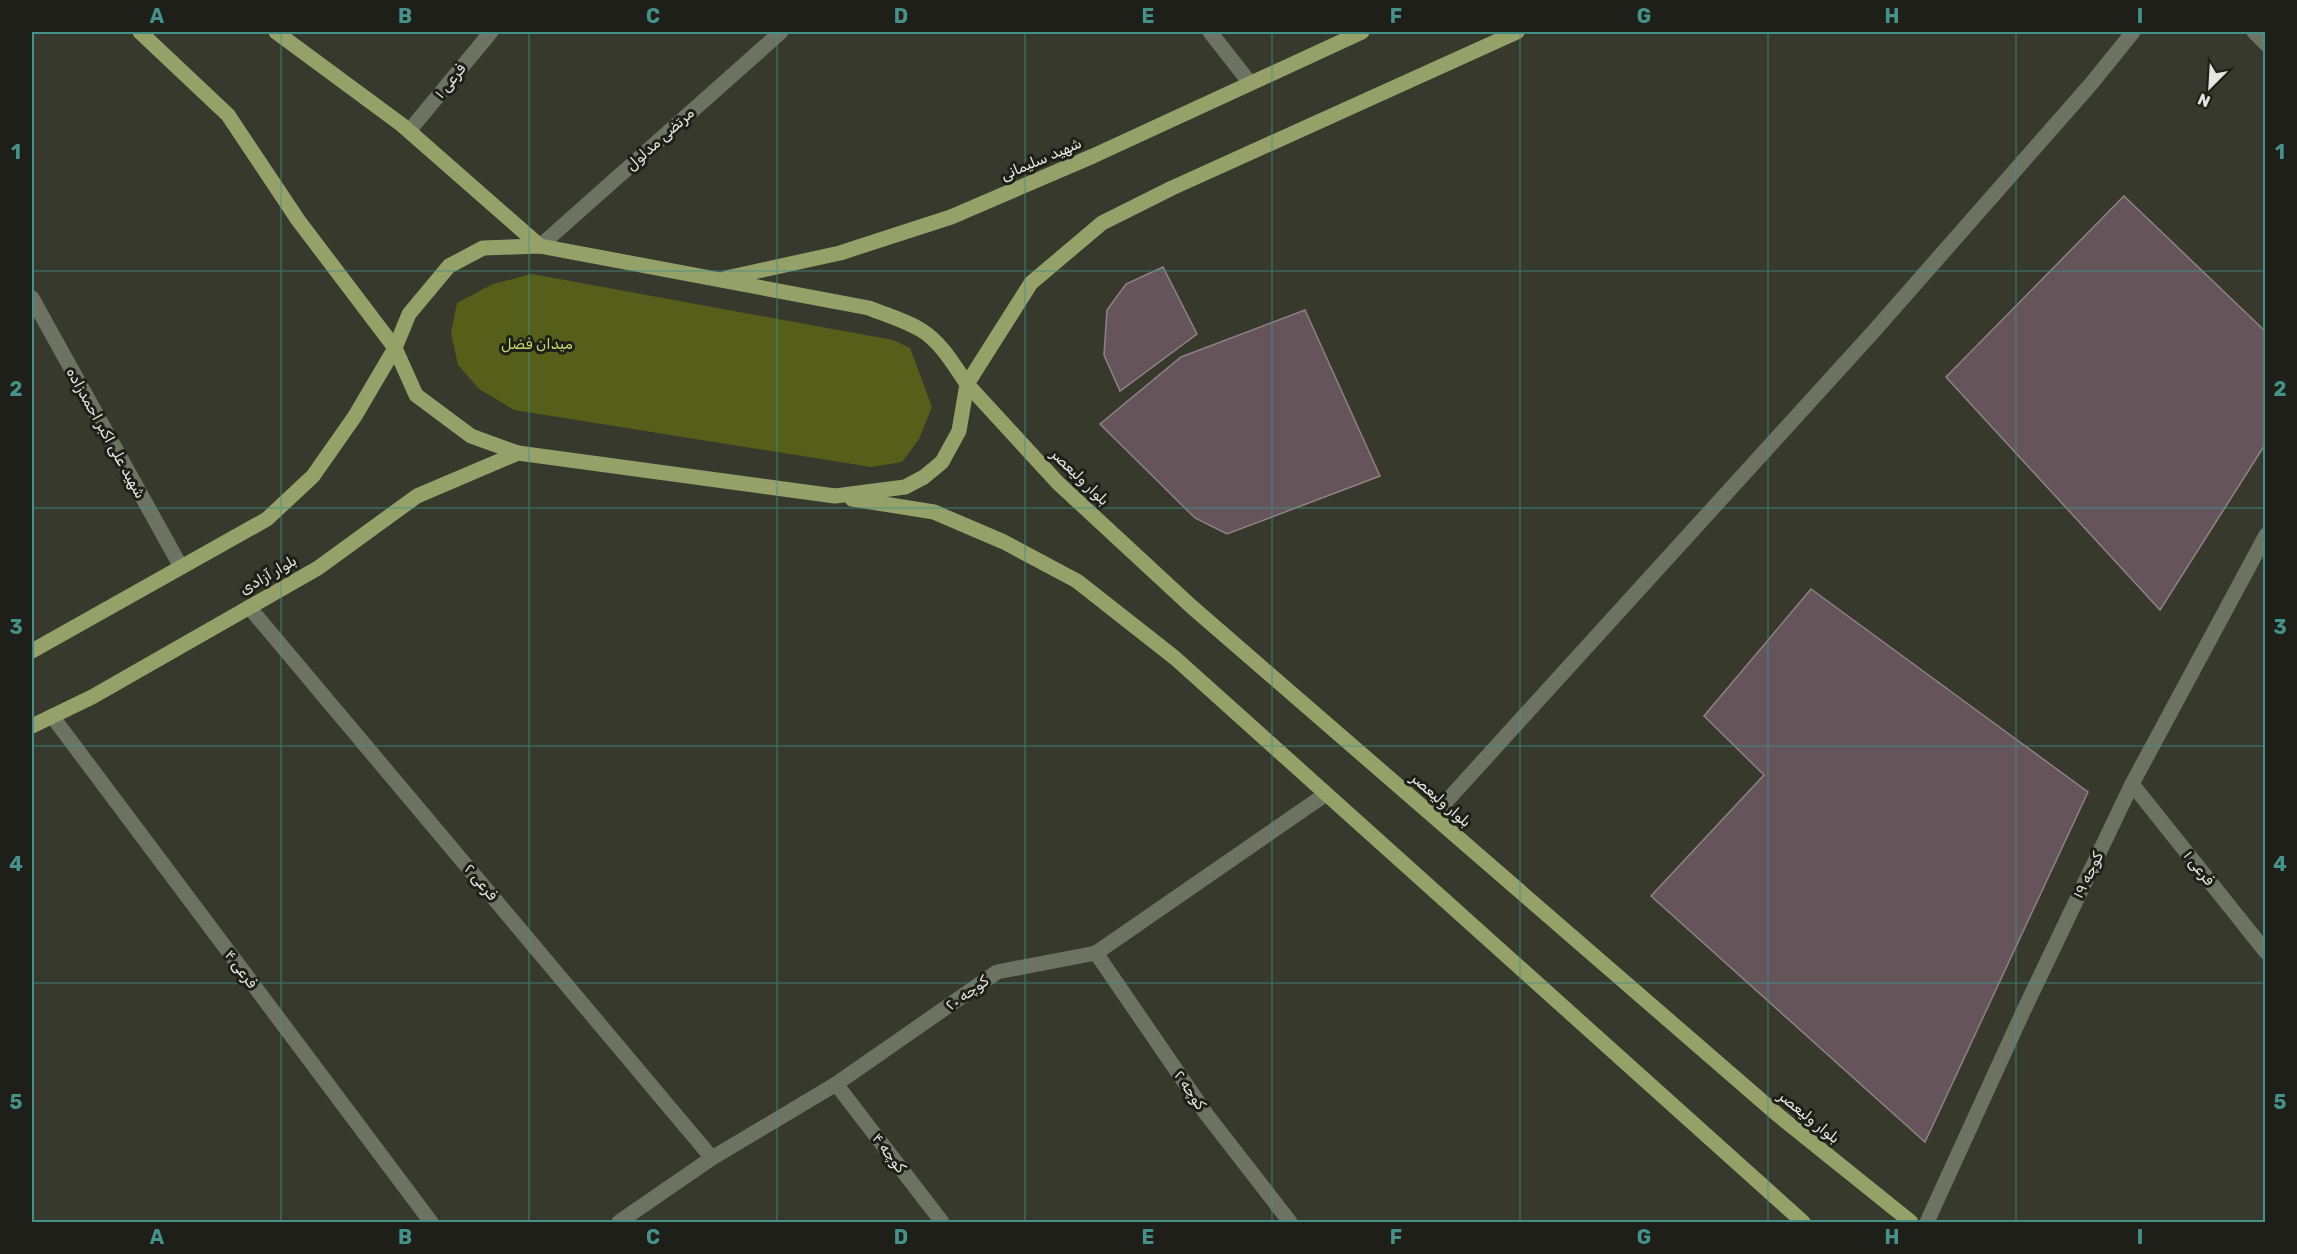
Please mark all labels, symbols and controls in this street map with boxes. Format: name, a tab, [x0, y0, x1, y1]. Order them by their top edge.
text: A	[150, 4, 165, 28]
text: B	[398, 4, 412, 28]
text: C	[646, 4, 660, 28]
text: D	[894, 4, 908, 28]
text: E	[1142, 4, 1154, 28]
text: F	[1390, 4, 1402, 28]
text: G	[1637, 4, 1651, 28]
text: H	[1885, 4, 1899, 28]
text: I	[2137, 4, 2143, 28]
north arrow	[2180, 57, 2240, 117]
street label: فرعی ۱	[431, 60, 469, 102]
text: N	[2195, 89, 2213, 111]
street label: مرتضی مدلول	[622, 104, 698, 174]
street label: شهید سلیمانی	[998, 134, 1084, 184]
text: 1	[11, 140, 21, 164]
text: 1	[2275, 140, 2285, 164]
park label: میدان فضل	[501, 335, 573, 353]
street label: شهید علی اکبر احمدزاده	[62, 364, 150, 502]
text: 2	[10, 377, 23, 401]
text: 2	[2274, 377, 2287, 401]
street label: بلوار ولیعصر	[1046, 444, 1113, 510]
street label: بلوار آزادی	[236, 551, 300, 599]
text: 3	[9, 615, 23, 639]
text: 3	[2273, 615, 2287, 639]
street label: بلوار ولیعصر	[1406, 768, 1475, 832]
street label: فرعی ۱	[2180, 847, 2218, 889]
street label: کوچه ۱۹	[2069, 849, 2107, 901]
text: 4	[9, 852, 23, 876]
text: 4	[2273, 852, 2287, 876]
street label: فرعی ۲	[461, 860, 501, 904]
street label: فرعی ۴	[221, 946, 261, 992]
street label: کوچه ۲۰	[942, 972, 992, 1014]
street label: کوچه ۲	[1170, 1067, 1210, 1113]
street label: بلوار ولیعصر	[1773, 1086, 1843, 1148]
text: 5	[10, 1090, 23, 1114]
text: 5	[2274, 1090, 2287, 1114]
street label: کوچه ۴	[868, 1130, 910, 1177]
text: A	[150, 1225, 165, 1249]
text: B	[398, 1225, 412, 1249]
text: C	[646, 1225, 660, 1249]
text: D	[894, 1225, 908, 1249]
text: E	[1142, 1225, 1154, 1249]
text: F	[1390, 1225, 1402, 1249]
text: G	[1637, 1225, 1651, 1249]
text: H	[1885, 1225, 1899, 1249]
text: I	[2137, 1225, 2143, 1249]

